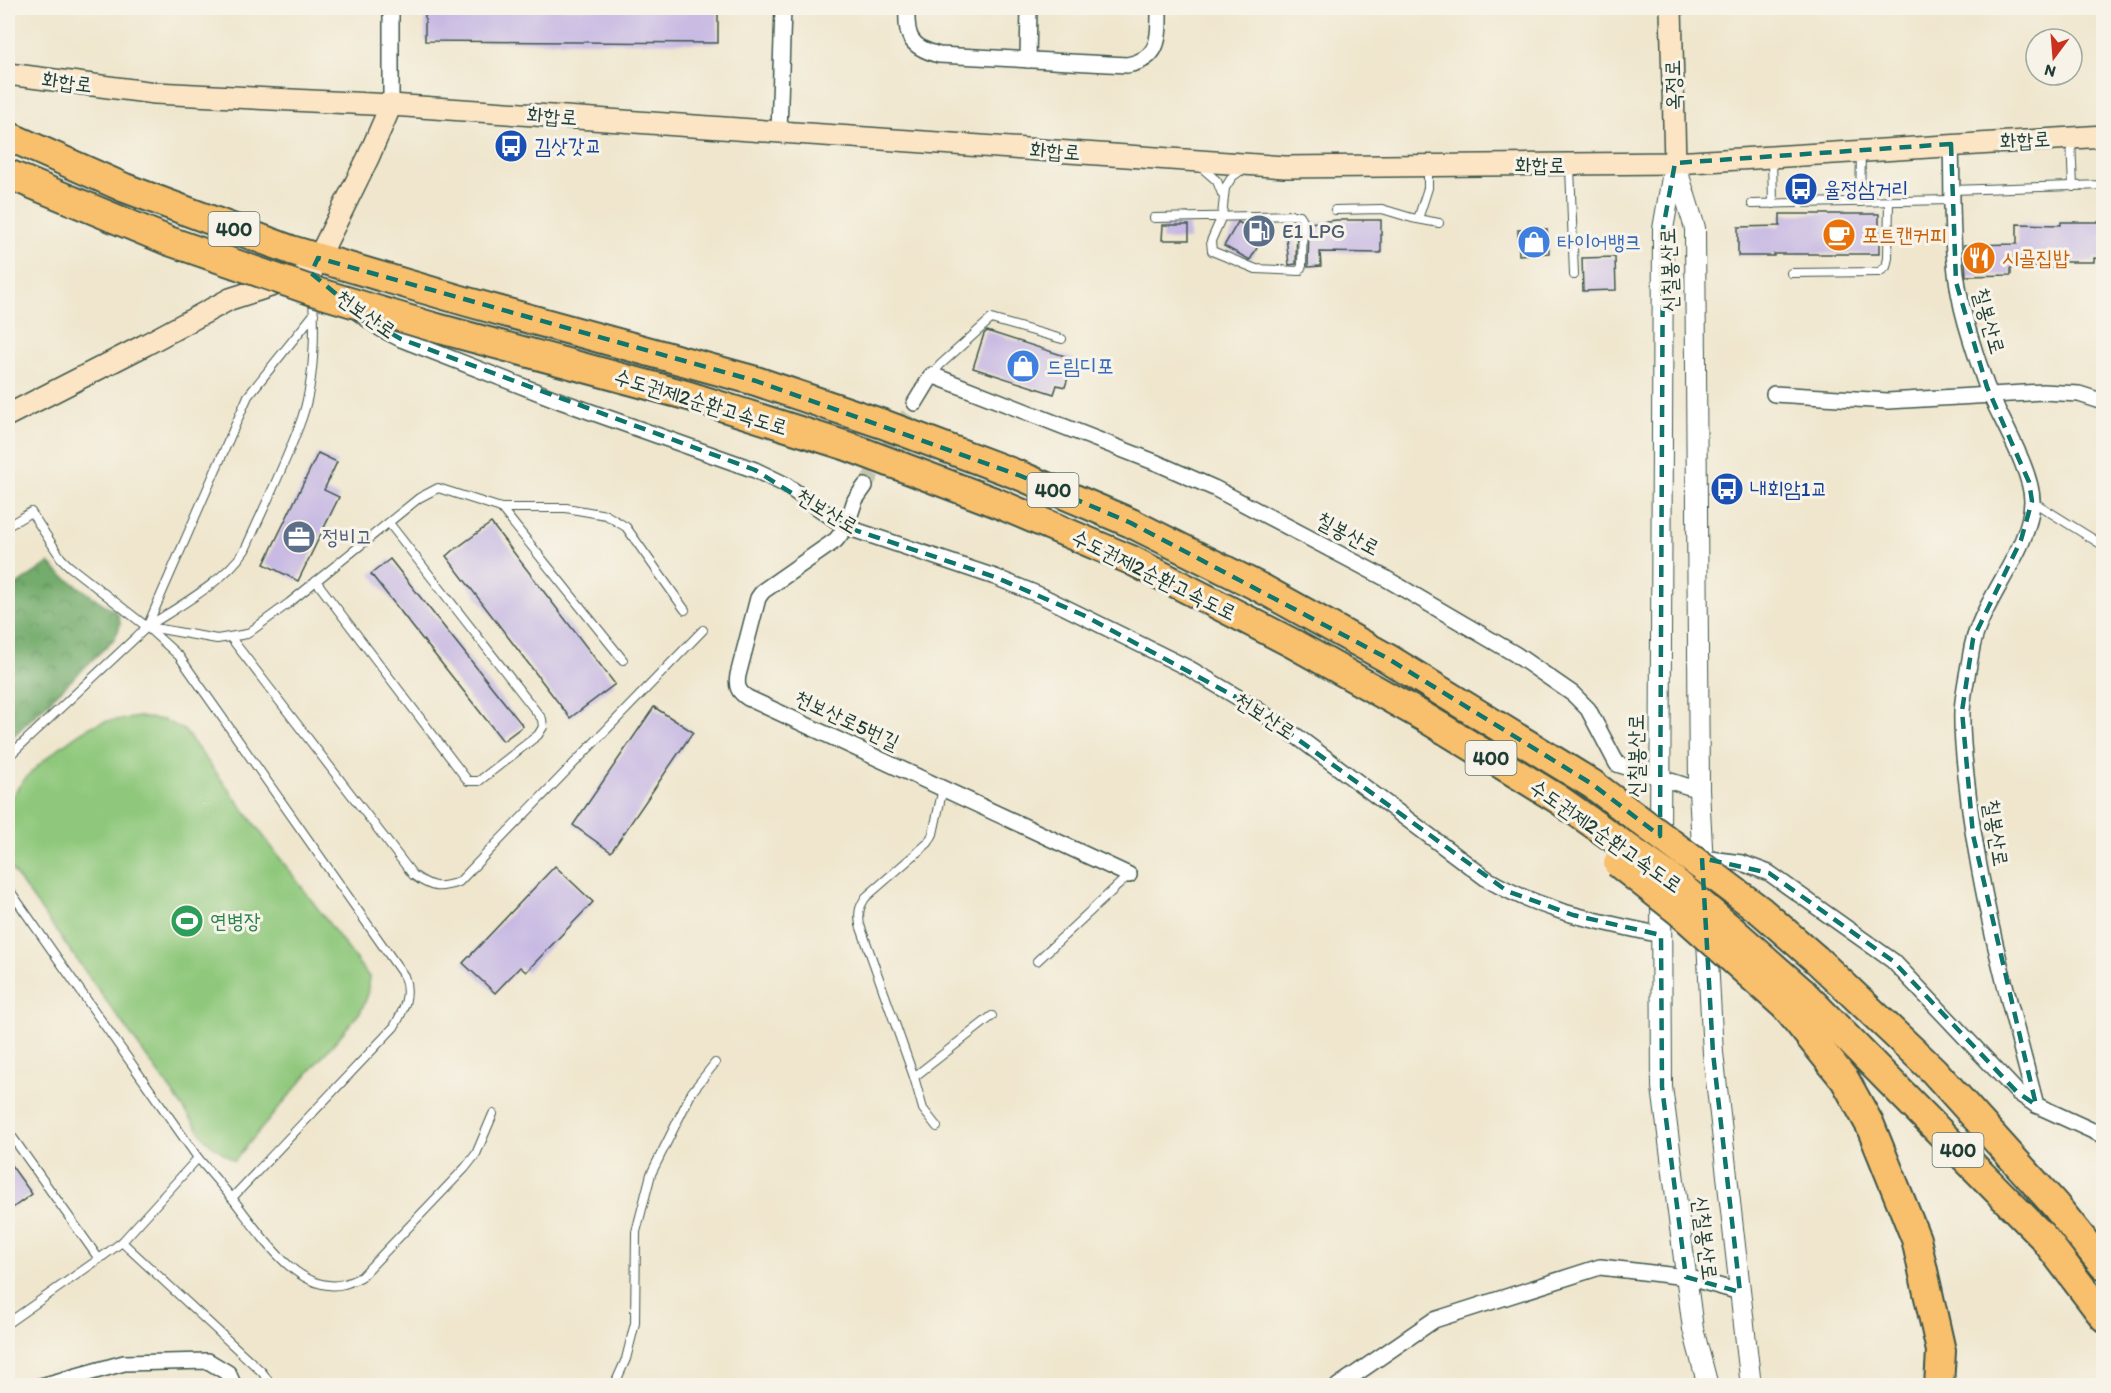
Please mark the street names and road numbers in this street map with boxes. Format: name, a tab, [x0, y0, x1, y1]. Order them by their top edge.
street label: 옥정로	[1660, 59, 1685, 111]
street label: 화합로	[40, 66, 94, 97]
street label: 화합로	[526, 101, 578, 130]
street label: 화합로	[1999, 126, 2051, 153]
street label: 화합로	[1029, 136, 1081, 165]
street label: 화합로	[1515, 152, 1565, 177]
road number: 400	[208, 212, 260, 246]
street label: 신칠봉산로	[1655, 227, 1682, 313]
street label: 천보산로	[331, 284, 401, 343]
street label: 칠봉산로	[1968, 285, 2011, 357]
street label: 수도권제2순환고속도로	[611, 363, 791, 440]
road number: 400	[1028, 473, 1078, 507]
street label: 천보산로	[792, 482, 863, 539]
street label: 칠봉산로	[1313, 507, 1384, 560]
street label: 수도권제2순환고속도로	[1068, 524, 1241, 625]
street label: 천보산로5번길	[791, 684, 904, 755]
street label: 천보산로	[1230, 687, 1300, 744]
street label: 신칠봉산로	[1623, 714, 1648, 798]
road number: 400	[1466, 741, 1516, 775]
street label: 수도권제2순환고속도로	[1525, 774, 1687, 897]
street label: 칠봉산로	[1979, 798, 2014, 868]
road number: 400	[1932, 1133, 1984, 1167]
street label: 신칠봉산로	[1688, 1194, 1723, 1281]

